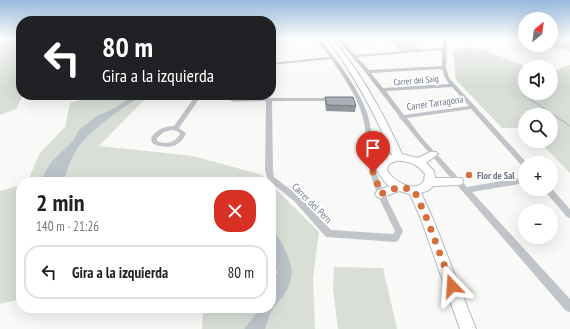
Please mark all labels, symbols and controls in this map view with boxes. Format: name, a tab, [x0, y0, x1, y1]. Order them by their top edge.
north arrow	[518, 12, 558, 52]
map controls	[518, 12, 558, 244]
text: 80 m	[102, 28, 153, 65]
icon: left	[36, 32, 88, 84]
button: sound	[518, 60, 558, 100]
text: Gira a la izquierda	[102, 64, 214, 87]
street label: Carrer del Saig	[393, 73, 439, 87]
street label: Carrer Tarragona	[406, 93, 464, 113]
button: search	[518, 108, 558, 148]
pin	[356, 131, 390, 172]
icon: arrive	[362, 137, 384, 159]
button: +	[518, 156, 558, 196]
place label: Flor de Sal	[477, 169, 515, 182]
marker: Flor de Sal	[464, 170, 474, 180]
street label: Carrer del Pern	[289, 180, 335, 226]
text: 2 min	[36, 187, 84, 218]
button: close	[214, 190, 256, 232]
button: −	[518, 204, 558, 244]
text: 140 m · 21:26	[36, 218, 99, 235]
icon: left	[38, 261, 60, 283]
text: Gira a la izquierda	[72, 263, 168, 282]
text: 80 m	[228, 263, 254, 282]
position arrow	[431, 265, 473, 307]

